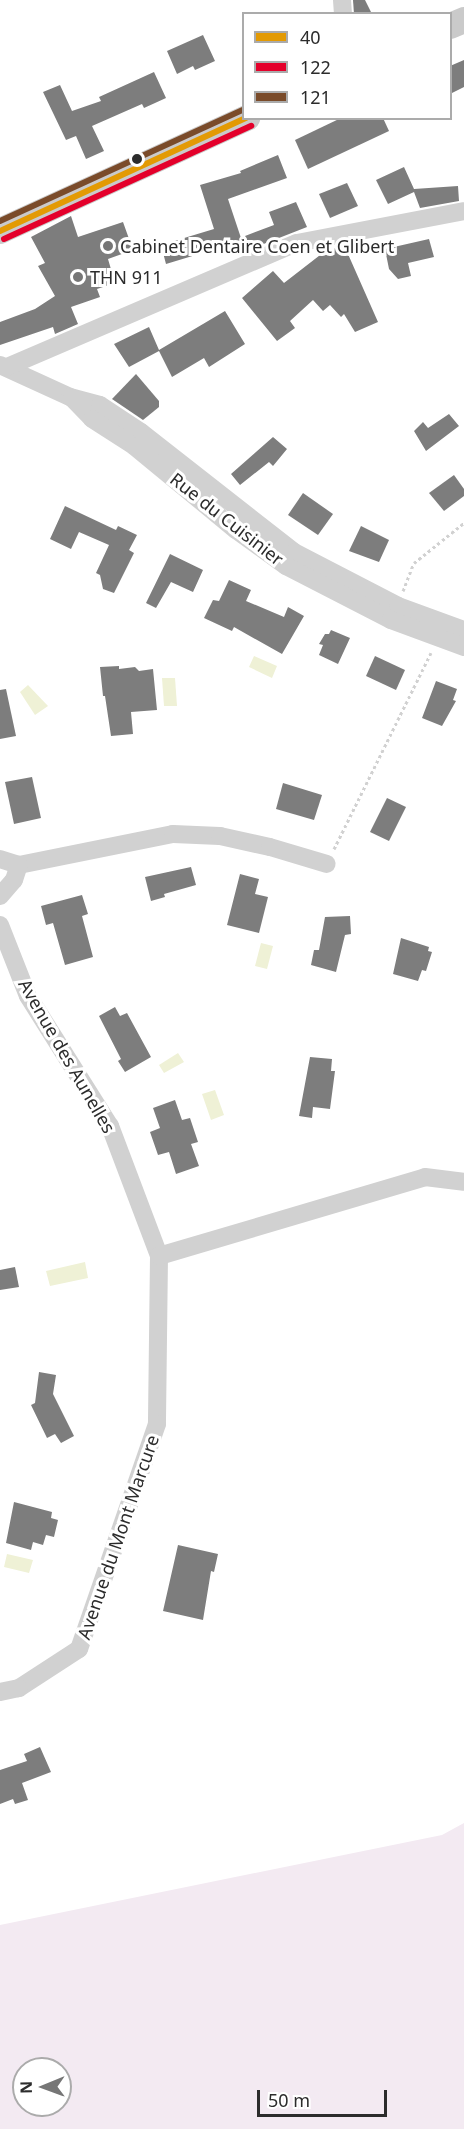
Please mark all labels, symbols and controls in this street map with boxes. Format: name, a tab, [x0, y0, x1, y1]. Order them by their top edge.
legend	[242, 12, 452, 120]
text: 40	[300, 25, 321, 49]
text: 122	[300, 55, 331, 79]
text: 121	[300, 85, 331, 109]
unlabelled marker	[131, 153, 143, 165]
place label: Cabinet Dentaire Coen et Glibert	[120, 235, 394, 257]
marker: Cabinet Dentaire Coen et Glibert	[101, 239, 115, 253]
place label: THN 911	[90, 266, 163, 288]
marker: THN 911	[71, 270, 85, 284]
street label: Rue du Cuisinier	[166, 468, 288, 570]
street label: Avenue des Aunelles	[14, 975, 120, 1137]
street label: Avenue du Mont Marcure	[73, 1432, 163, 1642]
north arrow	[12, 2057, 72, 2117]
scale bar	[260, 2078, 390, 2116]
text: N	[15, 2081, 37, 2094]
text: 50 m	[268, 2088, 310, 2112]

